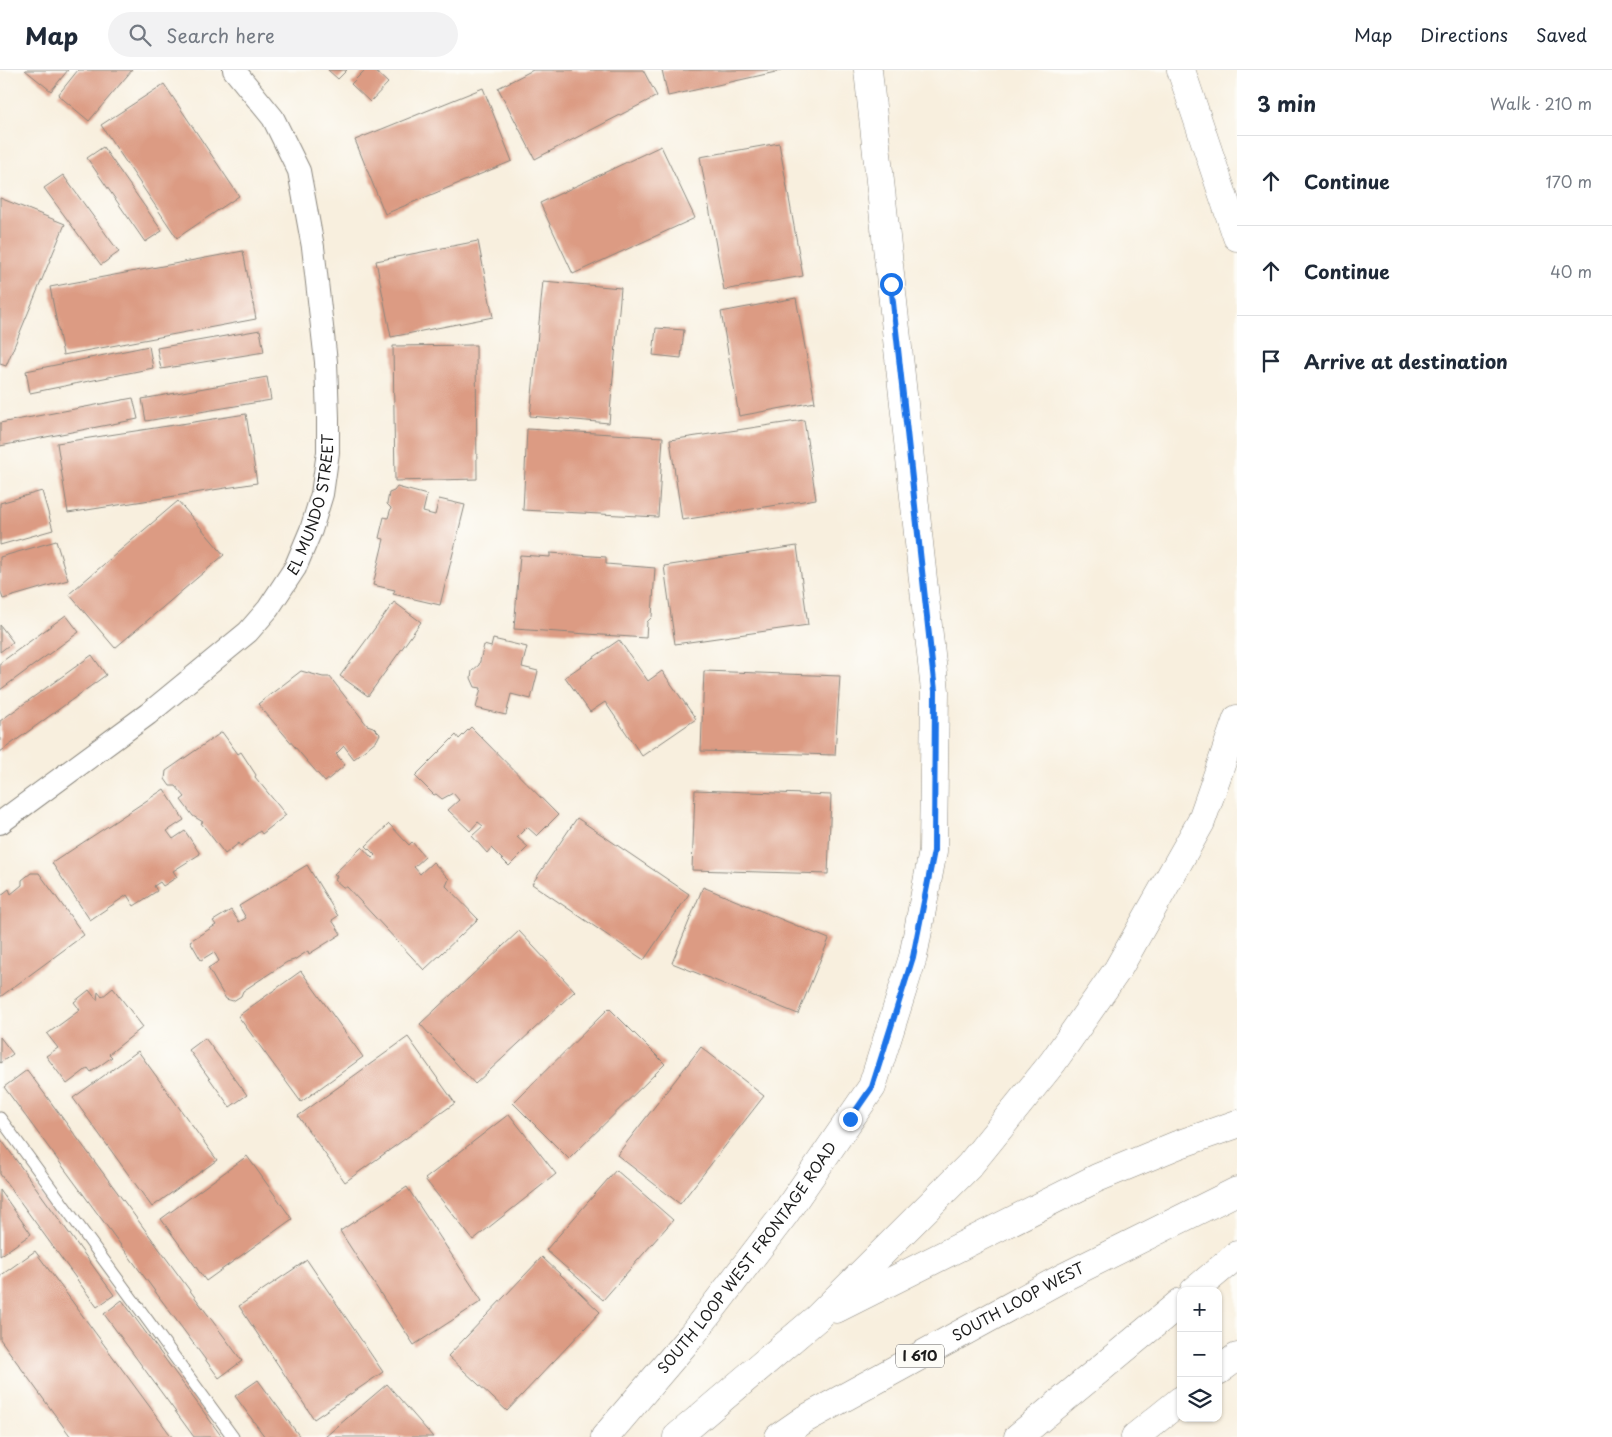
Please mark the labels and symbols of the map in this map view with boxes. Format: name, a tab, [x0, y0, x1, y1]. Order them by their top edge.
route start	[880, 273, 903, 296]
street label: EL MUNDO STREET	[280, 433, 338, 579]
route end	[839, 1108, 862, 1131]
street label: SOUTH LOOP WEST FRONTAGE ROAD	[651, 1136, 841, 1378]
street label: SOUTH LOOP WEST	[947, 1255, 1089, 1346]
road number: I 610	[896, 1344, 944, 1368]

